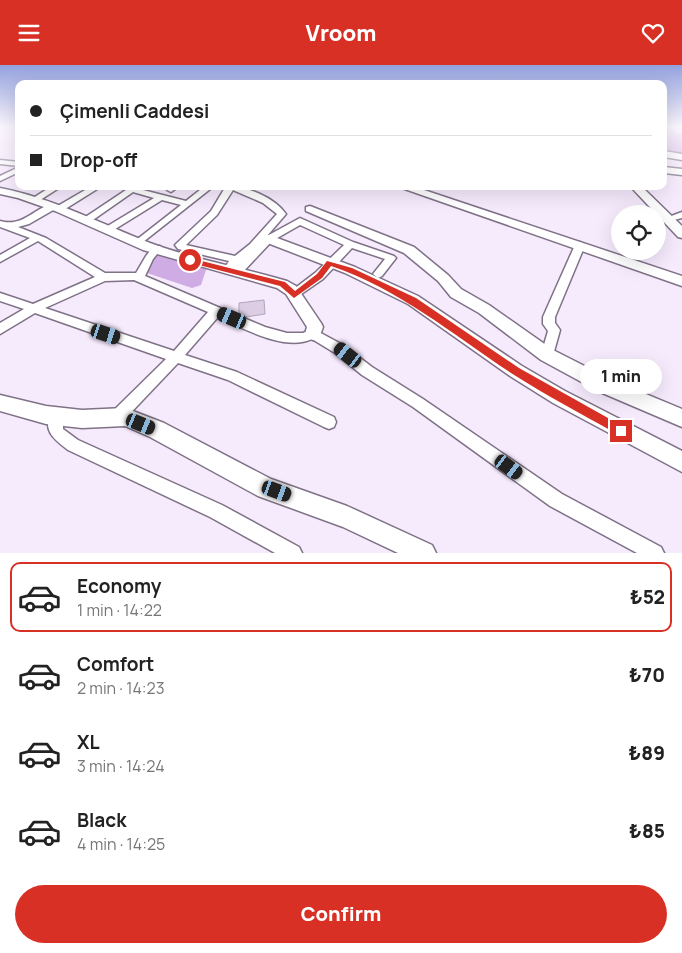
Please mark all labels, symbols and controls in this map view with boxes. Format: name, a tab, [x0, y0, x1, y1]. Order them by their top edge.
text: Vroom	[306, 18, 376, 48]
icon: menu	[15, 19, 43, 47]
icon: heart	[639, 19, 667, 47]
text: Çimenli Caddesi	[60, 98, 209, 124]
text: Drop-off	[60, 147, 137, 173]
map controls	[611, 205, 666, 260]
button: locate	[611, 205, 666, 260]
route start	[179, 249, 201, 271]
car	[215, 305, 248, 331]
car	[89, 322, 122, 346]
car	[331, 340, 364, 370]
callout: 1 min	[580, 359, 662, 393]
text: 1 min	[601, 365, 641, 387]
car	[124, 411, 157, 437]
route end	[610, 420, 632, 442]
car	[492, 452, 525, 482]
car	[260, 479, 293, 503]
text: Economy	[77, 573, 161, 599]
icon: car	[17, 575, 62, 620]
text: ₺52	[630, 584, 665, 610]
text: 1 min · 14:22	[77, 599, 162, 621]
text: Comfort	[77, 651, 154, 677]
icon: car	[17, 653, 62, 698]
text: ₺70	[629, 662, 665, 688]
text: 2 min · 14:23	[77, 677, 165, 699]
text: XL	[77, 729, 100, 755]
icon: car	[17, 731, 62, 776]
text: ₺89	[628, 740, 665, 766]
text: 3 min · 14:24	[77, 755, 165, 777]
text: Black	[77, 807, 126, 833]
icon: car	[17, 809, 62, 854]
text: ₺85	[629, 818, 665, 844]
text: 4 min · 14:25	[77, 833, 165, 855]
button: Confirm	[15, 885, 667, 943]

